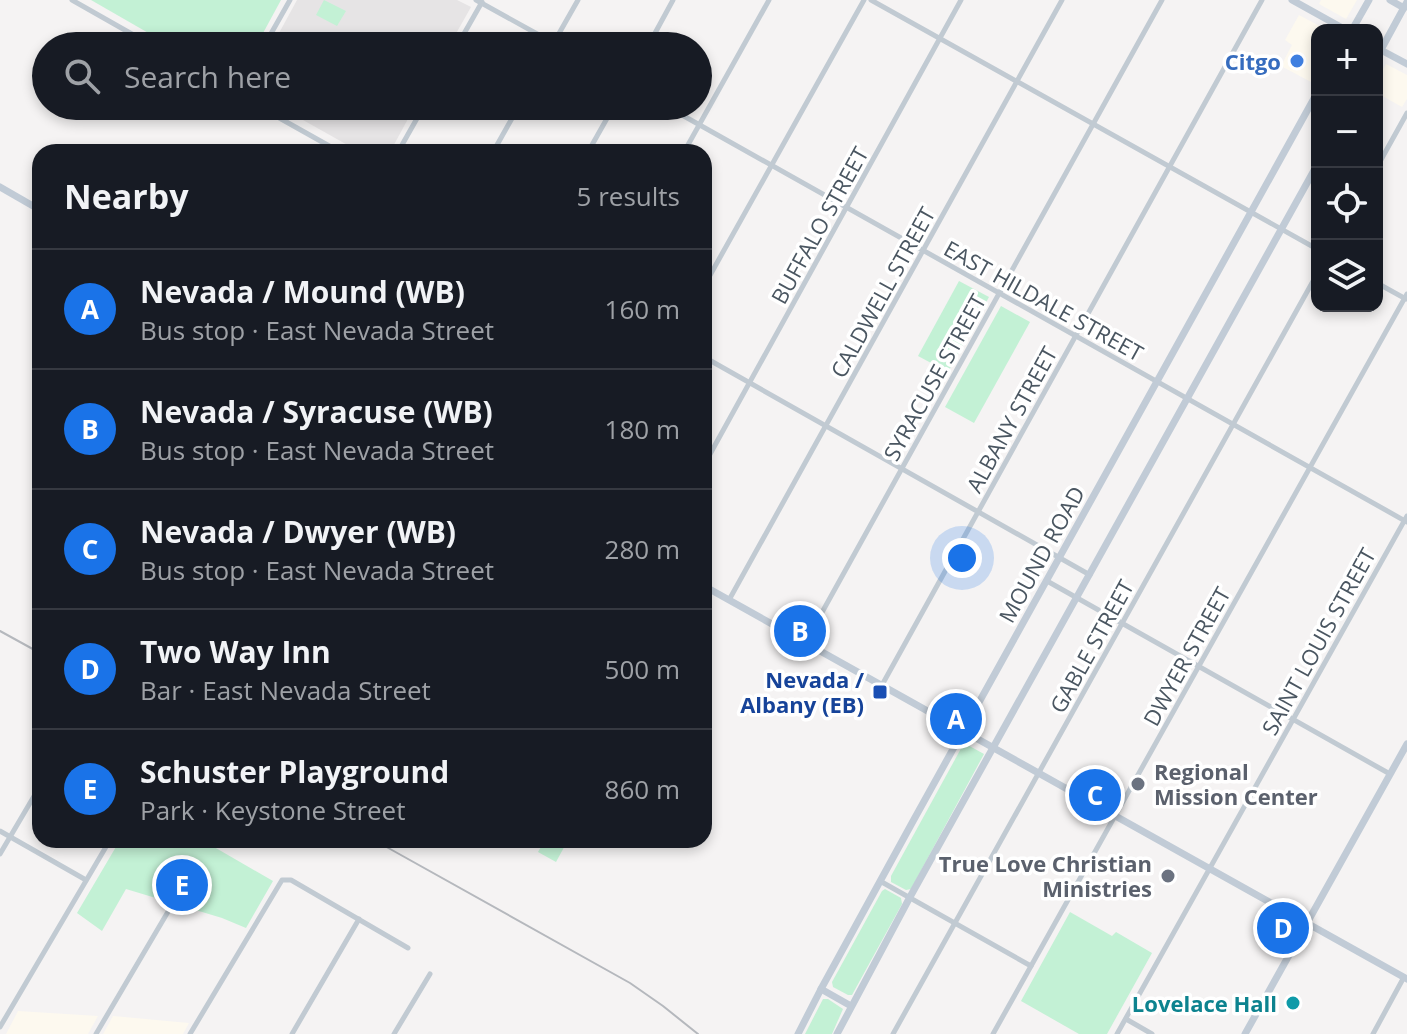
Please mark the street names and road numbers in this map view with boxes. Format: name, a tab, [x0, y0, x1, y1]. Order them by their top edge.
street label: BUFFALO STREET	[763, 141, 875, 309]
street label: CALDWELL STREET	[823, 201, 941, 383]
street label: EAST HILDALE STREET	[939, 233, 1149, 367]
street label: SYRACUSE STREET	[876, 288, 992, 466]
street label: ALBANY STREET	[959, 341, 1063, 497]
street label: MOUND ROAD	[991, 480, 1091, 628]
street label: SAINT LOUIS STREET	[1254, 542, 1382, 740]
street label: GABLE STREET	[1042, 574, 1140, 718]
street label: DWYER STREET	[1135, 581, 1237, 731]

